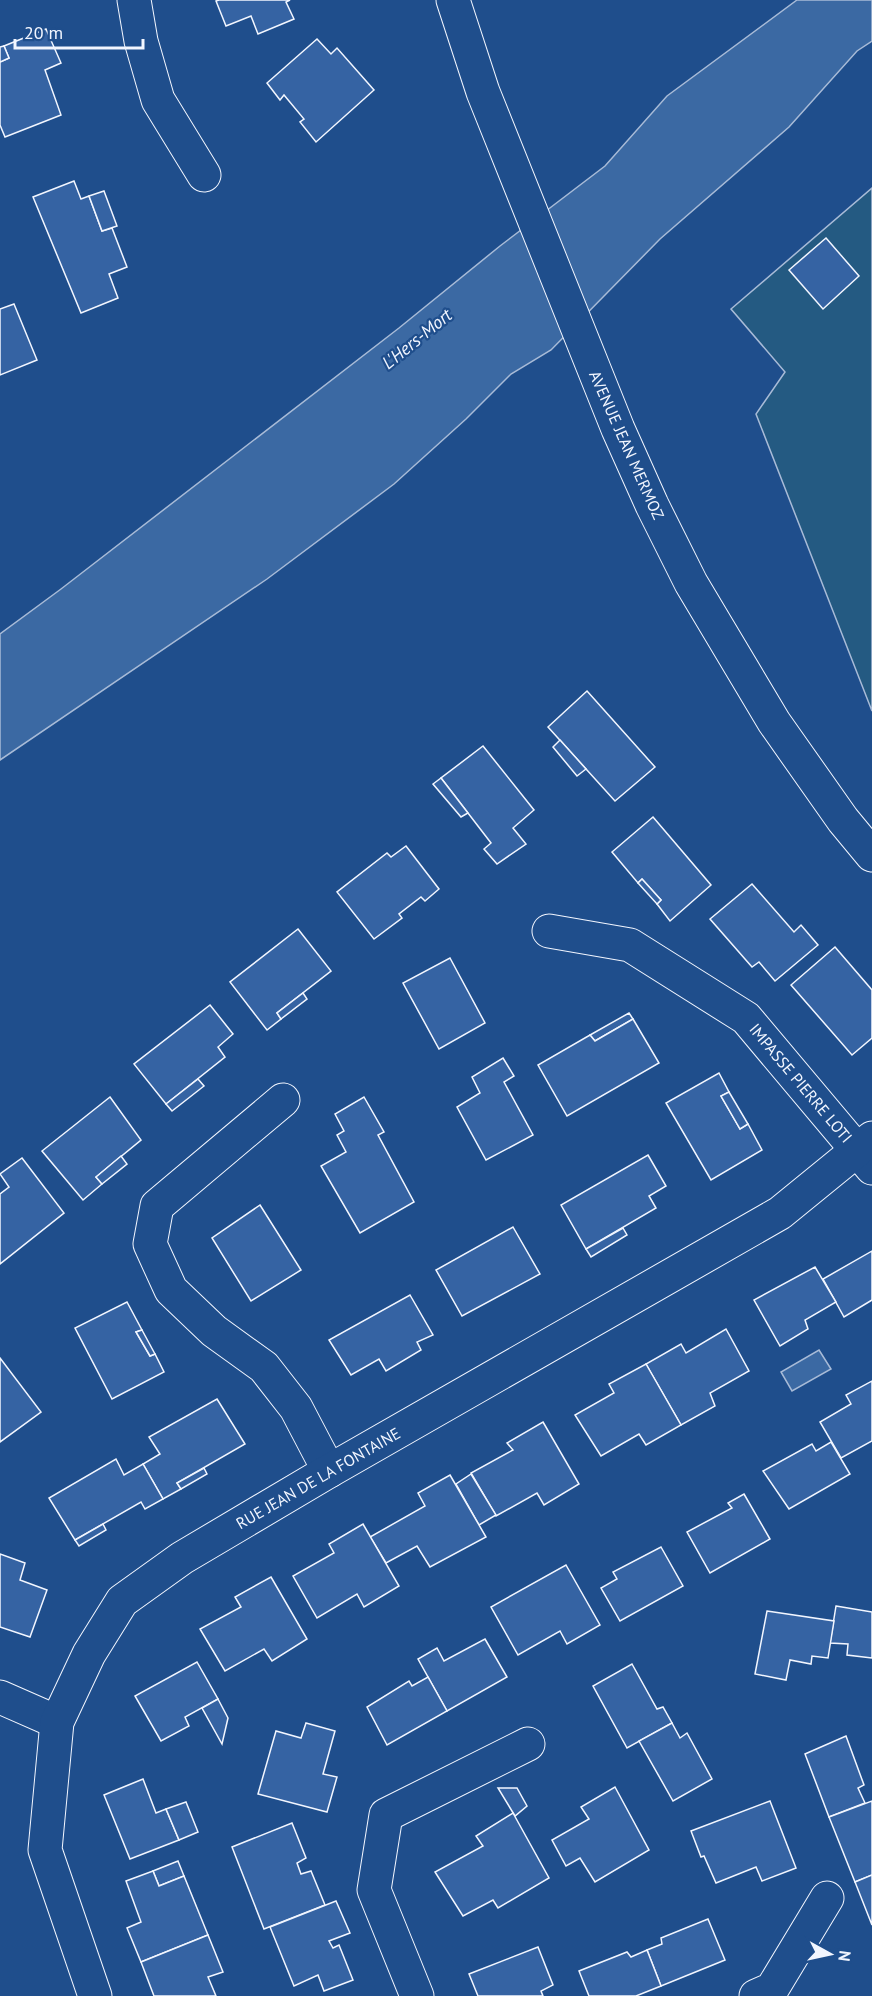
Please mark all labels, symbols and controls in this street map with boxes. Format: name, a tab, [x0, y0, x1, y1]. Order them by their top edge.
scale bar	[15, 12, 142, 50]
text: 20 m	[24, 21, 63, 44]
water label: L'Hers-Mort	[377, 303, 457, 374]
street label: AVENUE JEAN MERMOZ	[585, 368, 669, 523]
street label: IMPASSE PIERRE LOTI	[745, 1019, 857, 1147]
street label: RUE JEAN DE LA FONTAINE	[232, 1423, 404, 1533]
north arrow	[800, 1924, 860, 1984]
text: N	[834, 1949, 855, 1963]

